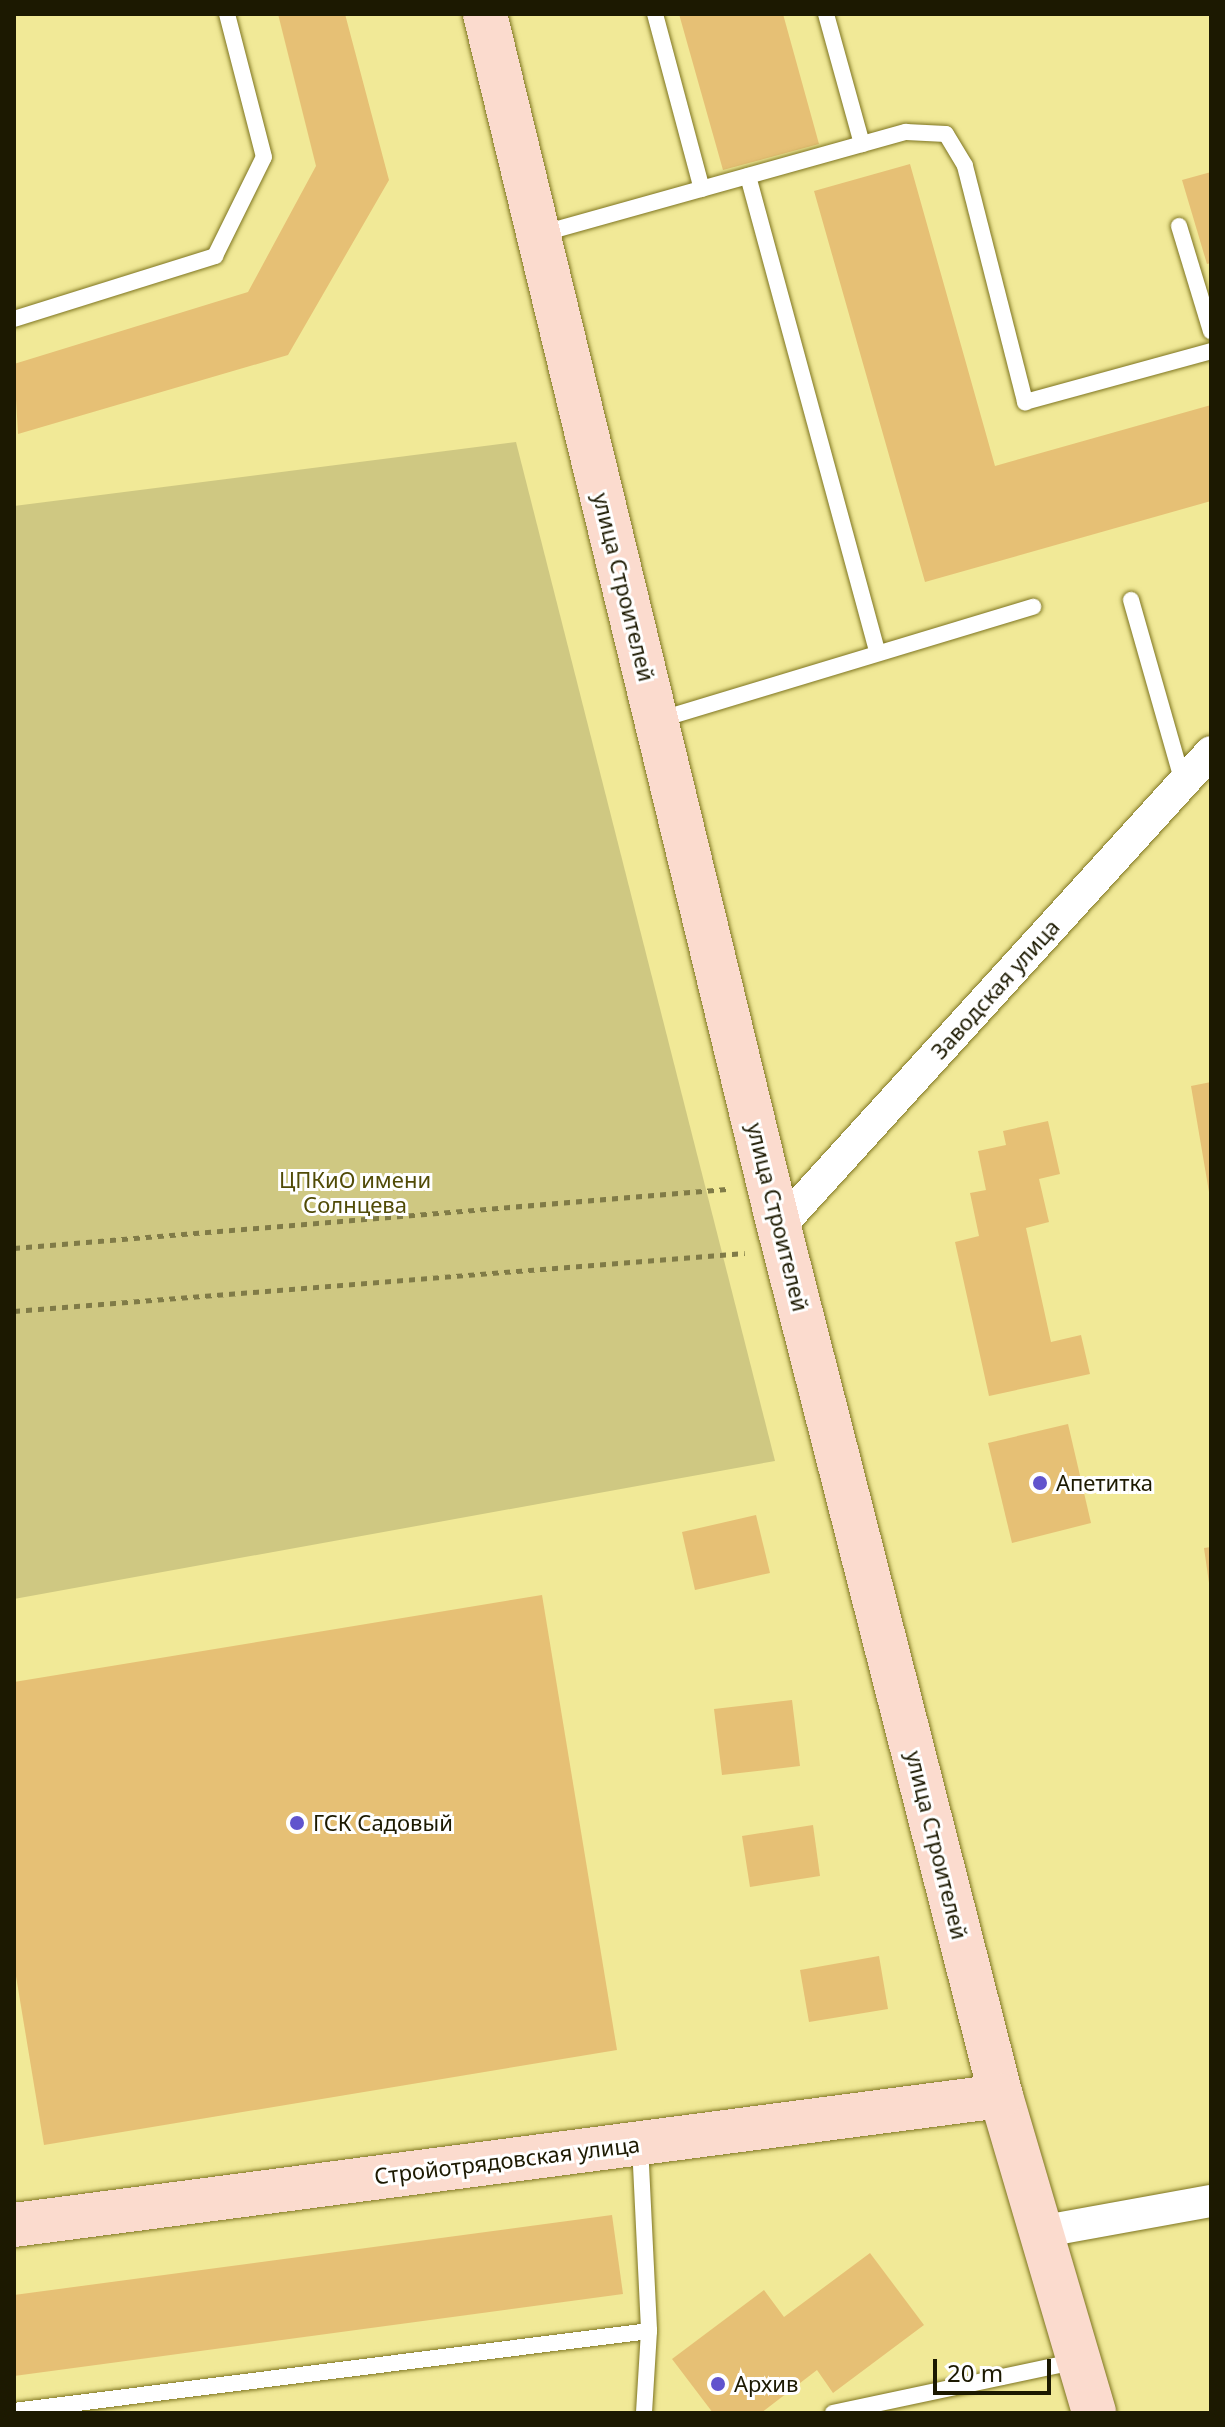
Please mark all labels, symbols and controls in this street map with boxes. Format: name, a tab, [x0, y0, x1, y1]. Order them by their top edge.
street label: улица Строителей	[588, 490, 660, 684]
street label: Заводская улица	[925, 914, 1065, 1064]
street label: улица Строителей	[742, 1120, 814, 1314]
park label: ЦПКиО имени Солнцева	[279, 1166, 431, 1218]
place label: Апетитка	[1056, 1470, 1153, 1496]
marker: Апетитка	[1031, 1474, 1049, 1492]
street label: улица Строителей	[901, 1748, 973, 1942]
place label: ГСК Садовый	[313, 1810, 453, 1836]
marker: ГСК Садовый	[288, 1814, 306, 1832]
street label: Стройотрядовская улица	[373, 2131, 641, 2189]
scale bar	[937, 2343, 1055, 2393]
text: 20 m	[947, 2356, 1003, 2389]
place label: Архив	[734, 2371, 798, 2397]
marker: Архив	[709, 2375, 727, 2393]

